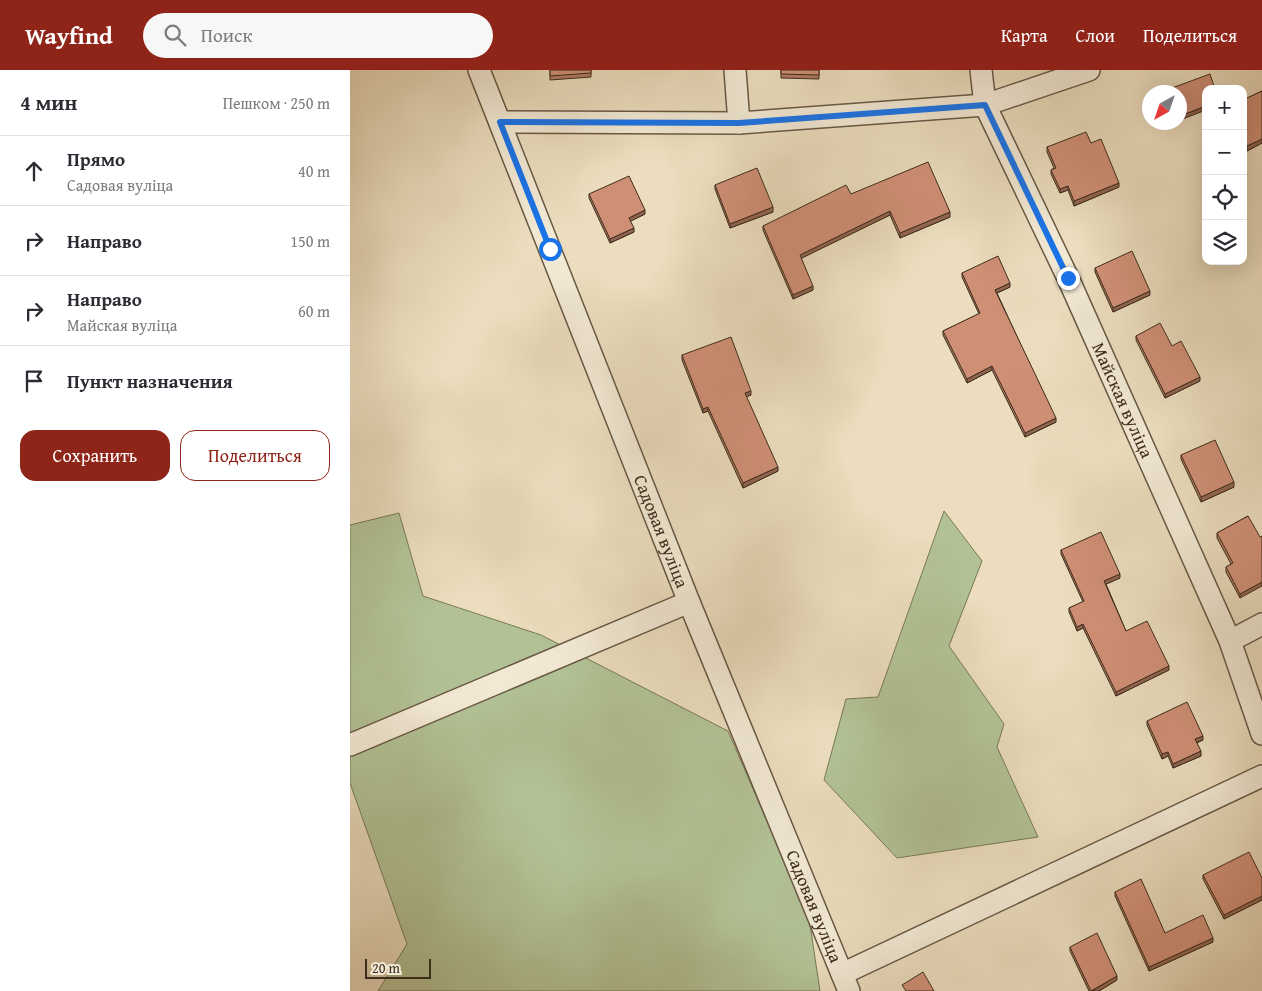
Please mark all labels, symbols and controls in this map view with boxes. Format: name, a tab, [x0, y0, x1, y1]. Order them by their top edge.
search box	[143, 13, 493, 58]
text: Wayfind	[25, 18, 113, 53]
icon: search	[161, 21, 189, 49]
text: Поиск	[201, 21, 252, 49]
text: Карта	[1001, 22, 1048, 49]
text: Слои	[1076, 22, 1115, 49]
text: Поделиться	[1143, 22, 1237, 49]
north arrow	[1142, 85, 1187, 130]
map controls	[1202, 85, 1247, 265]
button: +	[1202, 85, 1247, 130]
text: 4 мин	[20, 87, 77, 118]
text: Пешком · 250 m	[223, 91, 330, 115]
button: −	[1202, 130, 1247, 175]
text: Прямо	[67, 145, 125, 173]
icon: ahead	[20, 157, 48, 185]
text: 40 m	[298, 159, 330, 183]
text: Садовая вуліца	[67, 173, 173, 197]
button: locate	[1202, 175, 1247, 220]
button: layers	[1202, 220, 1247, 265]
icon: right	[20, 227, 48, 255]
text: Направо	[67, 227, 142, 255]
text: 150 m	[290, 229, 330, 253]
route start	[539, 238, 562, 261]
route end	[1057, 267, 1080, 290]
text: Направо	[67, 285, 142, 313]
icon: right	[20, 297, 48, 325]
text: 60 m	[298, 299, 330, 323]
text: Майская вуліца	[67, 313, 177, 337]
street label: Майская вуліца	[1085, 338, 1161, 463]
icon: arrive	[20, 367, 48, 395]
text: Пункт назначения	[67, 367, 233, 395]
button: Сохранить	[20, 430, 170, 481]
button: Поделиться	[180, 430, 330, 481]
street label: Садовая вуліца	[627, 471, 696, 592]
street label: Садовая вуліца	[779, 846, 850, 967]
scale bar	[365, 956, 431, 979]
text: 20 m	[372, 958, 400, 978]

